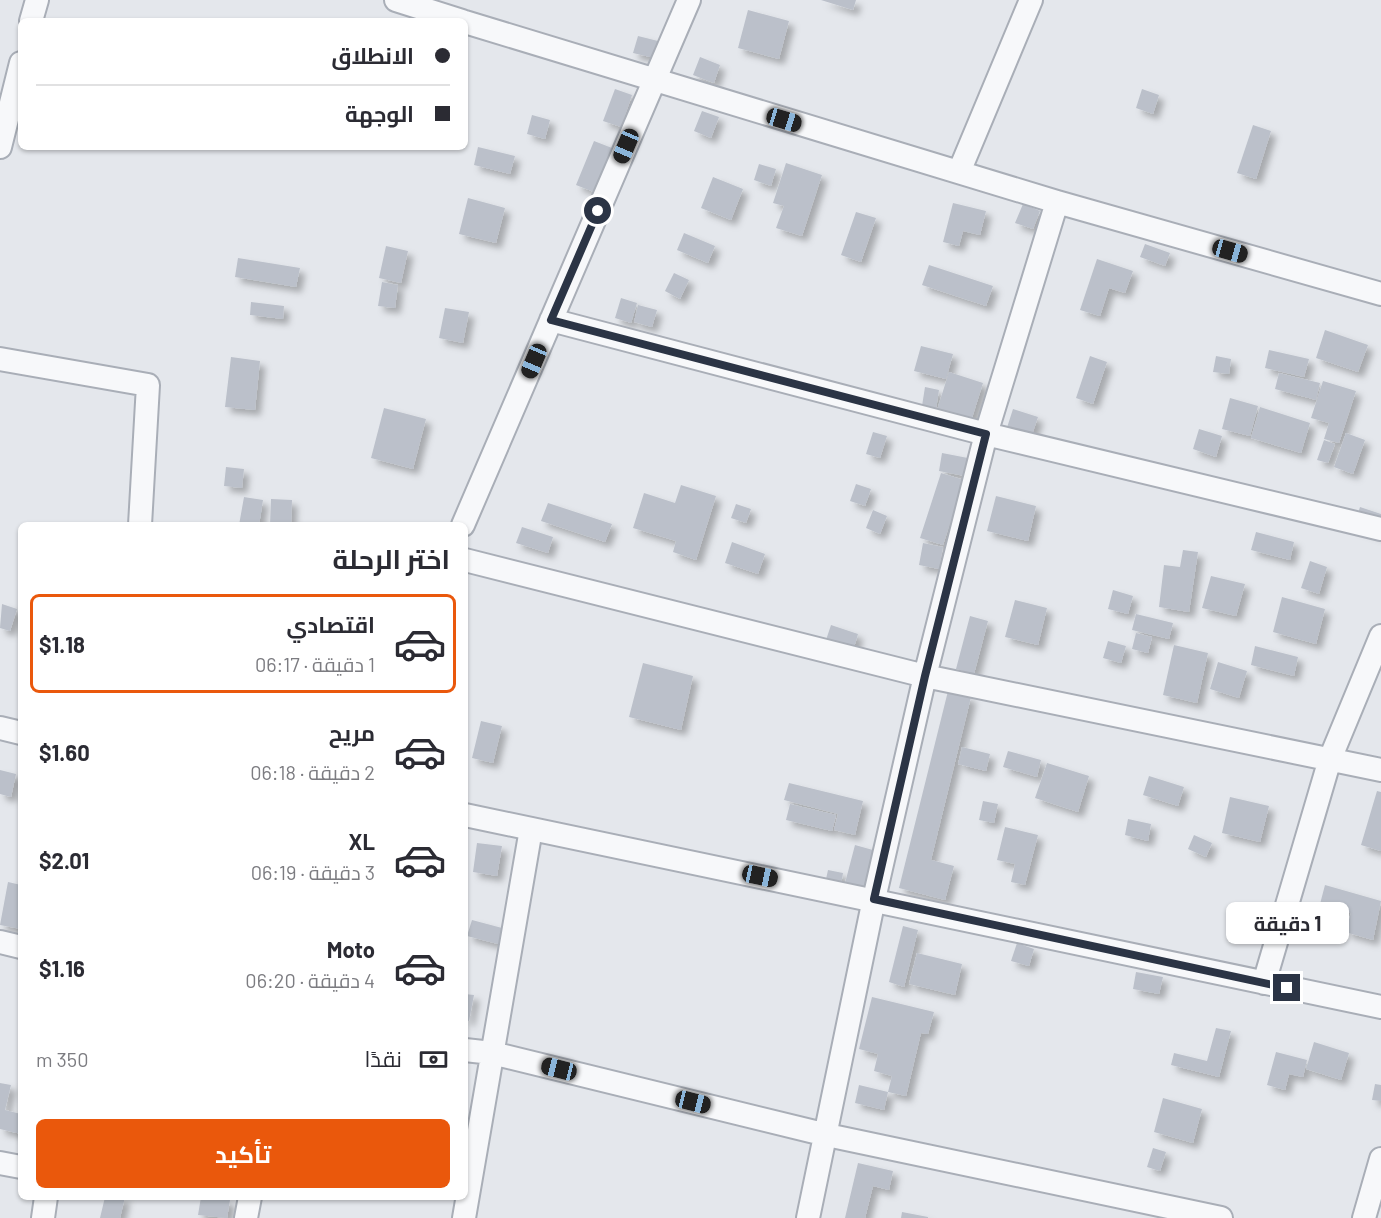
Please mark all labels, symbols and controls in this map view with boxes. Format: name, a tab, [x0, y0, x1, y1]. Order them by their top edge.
text: الانطلاق	[331, 42, 414, 68]
text: الوجهة	[345, 100, 414, 126]
car	[764, 106, 804, 134]
car	[611, 126, 641, 166]
route start	[584, 197, 611, 224]
car	[1210, 237, 1250, 265]
car	[519, 341, 549, 381]
text: اختر الرحلة	[332, 542, 450, 574]
text: اقتصادي	[286, 611, 375, 637]
icon: car	[393, 617, 447, 671]
text: $1.18	[39, 631, 85, 657]
text: 1 دقيقة · 06:17	[255, 652, 375, 676]
text: مريح	[329, 719, 375, 745]
icon: car	[393, 725, 447, 779]
text: $1.60	[39, 739, 90, 765]
text: 2 دقيقة · 06:18	[250, 760, 375, 784]
text: XL	[349, 828, 375, 854]
icon: car	[393, 833, 447, 887]
text: $2.01	[39, 847, 89, 873]
text: 3 دقيقة · 06:19	[251, 860, 375, 884]
car	[741, 863, 779, 889]
callout: 1 دقيقة	[1226, 901, 1348, 943]
text: 1 دقيقة	[1254, 911, 1321, 935]
text: Moto	[327, 936, 375, 962]
icon: car	[393, 941, 447, 995]
text: $1.16	[39, 955, 85, 981]
text: 4 دقيقة · 06:20	[245, 968, 375, 992]
route end	[1273, 974, 1300, 1001]
icon: cash	[417, 1043, 450, 1076]
text: نقدًا	[364, 1045, 402, 1071]
text: 350 m	[36, 1047, 88, 1071]
car	[539, 1056, 579, 1082]
car	[673, 1089, 713, 1115]
button: تأكيد	[36, 1119, 450, 1188]

